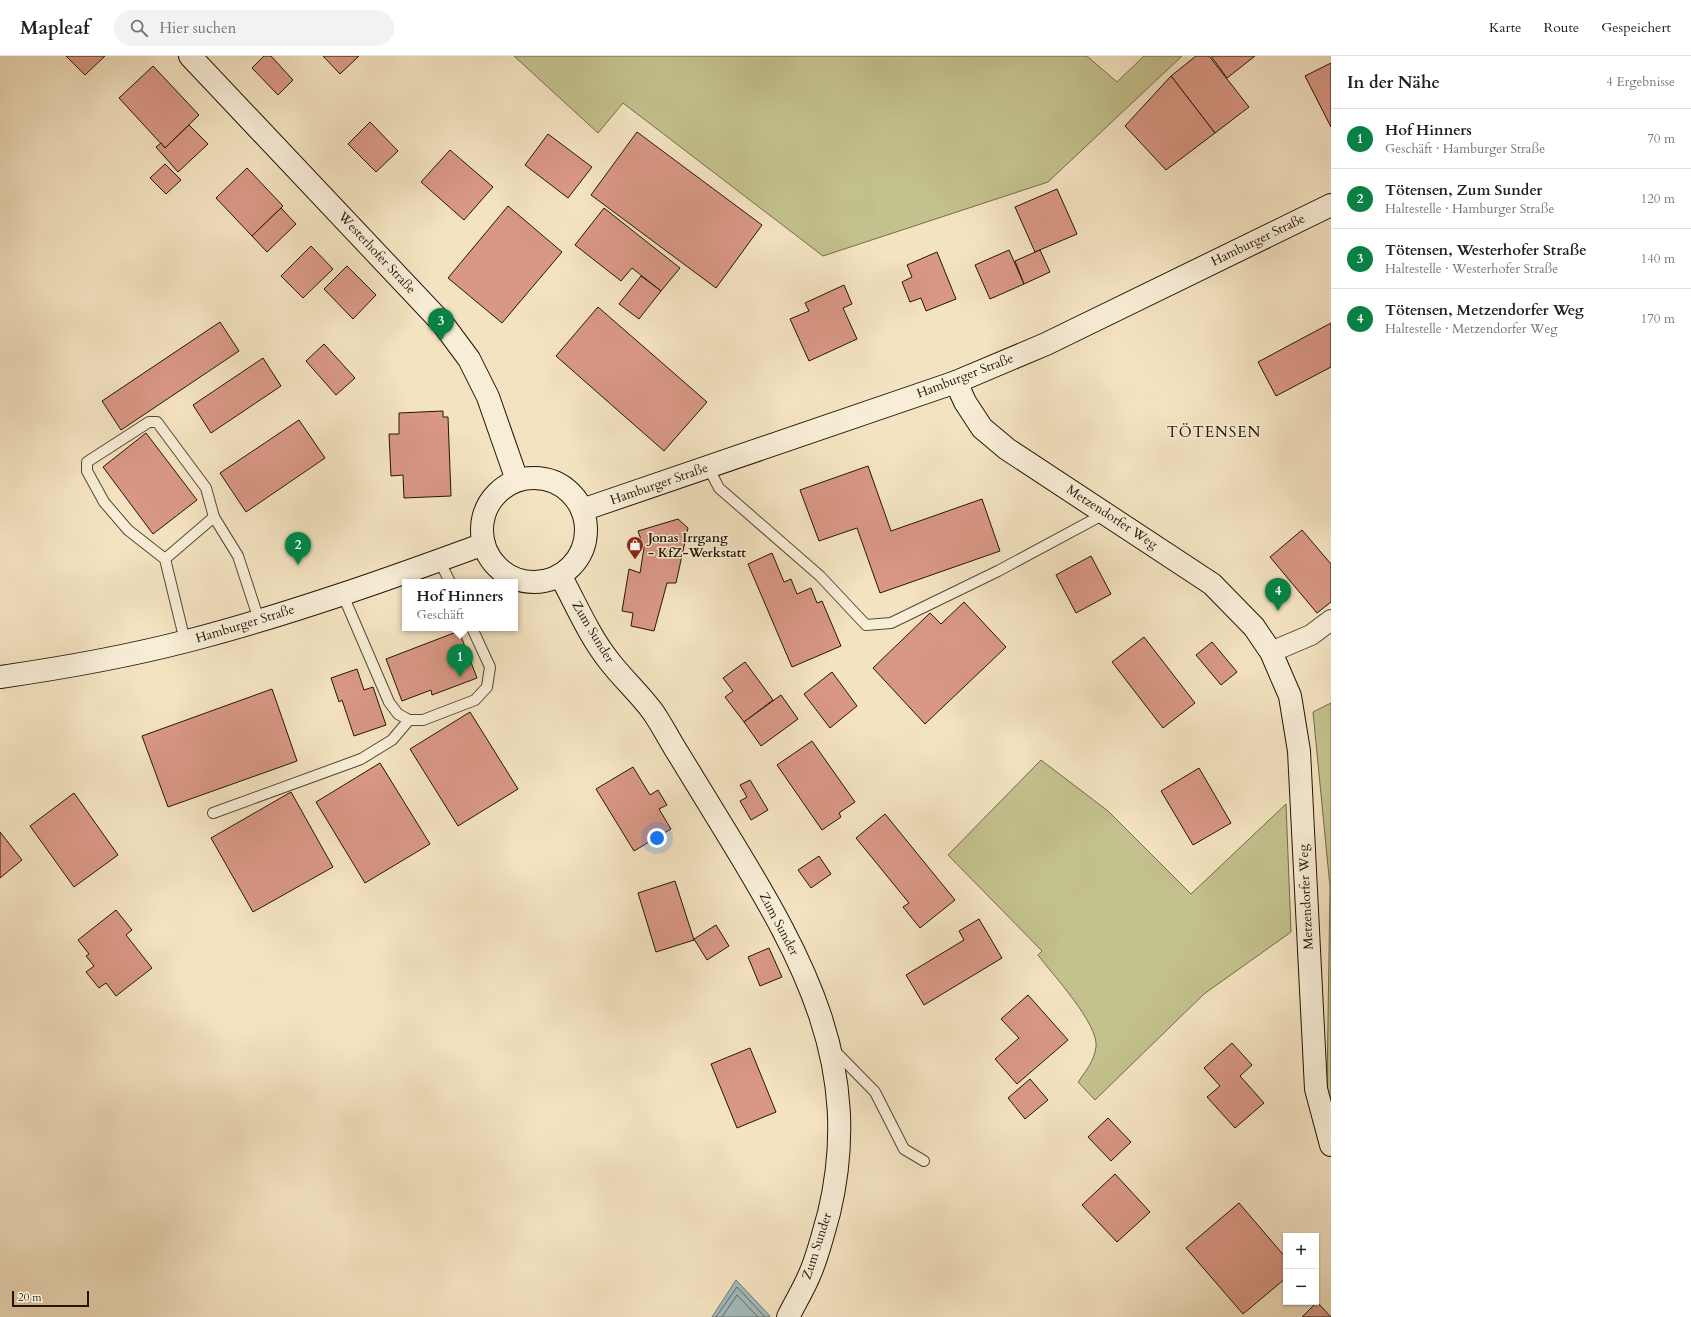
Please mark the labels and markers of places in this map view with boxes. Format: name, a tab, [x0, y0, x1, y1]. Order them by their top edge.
pin: 3	[428, 308, 454, 341]
place label: Jonas Irrgang - KfZ-Werkstatt	[646, 529, 746, 562]
pin: 2	[285, 532, 311, 565]
shop icon: Jonas Irrgang - KfZ-Werkstatt	[625, 535, 645, 560]
pin: 4	[1265, 578, 1291, 611]
pin: 1	[447, 644, 473, 677]

